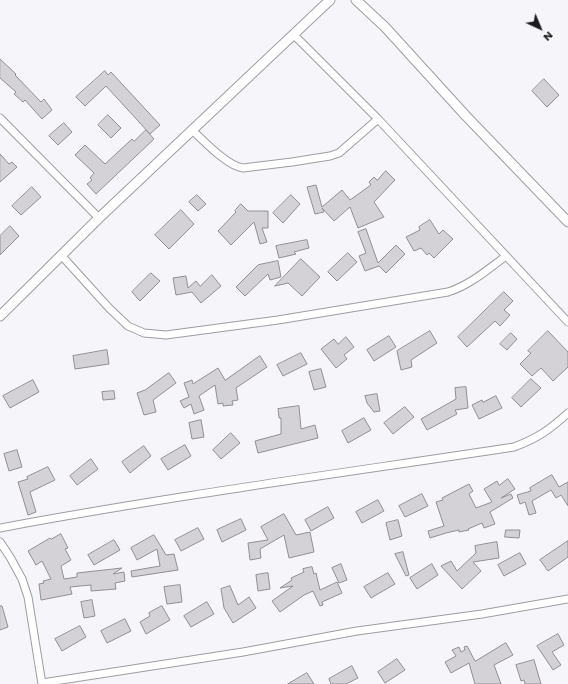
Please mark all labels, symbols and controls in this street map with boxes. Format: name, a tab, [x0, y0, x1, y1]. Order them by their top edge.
north arrow	[520, 8, 560, 48]
text: N	[540, 28, 557, 45]

